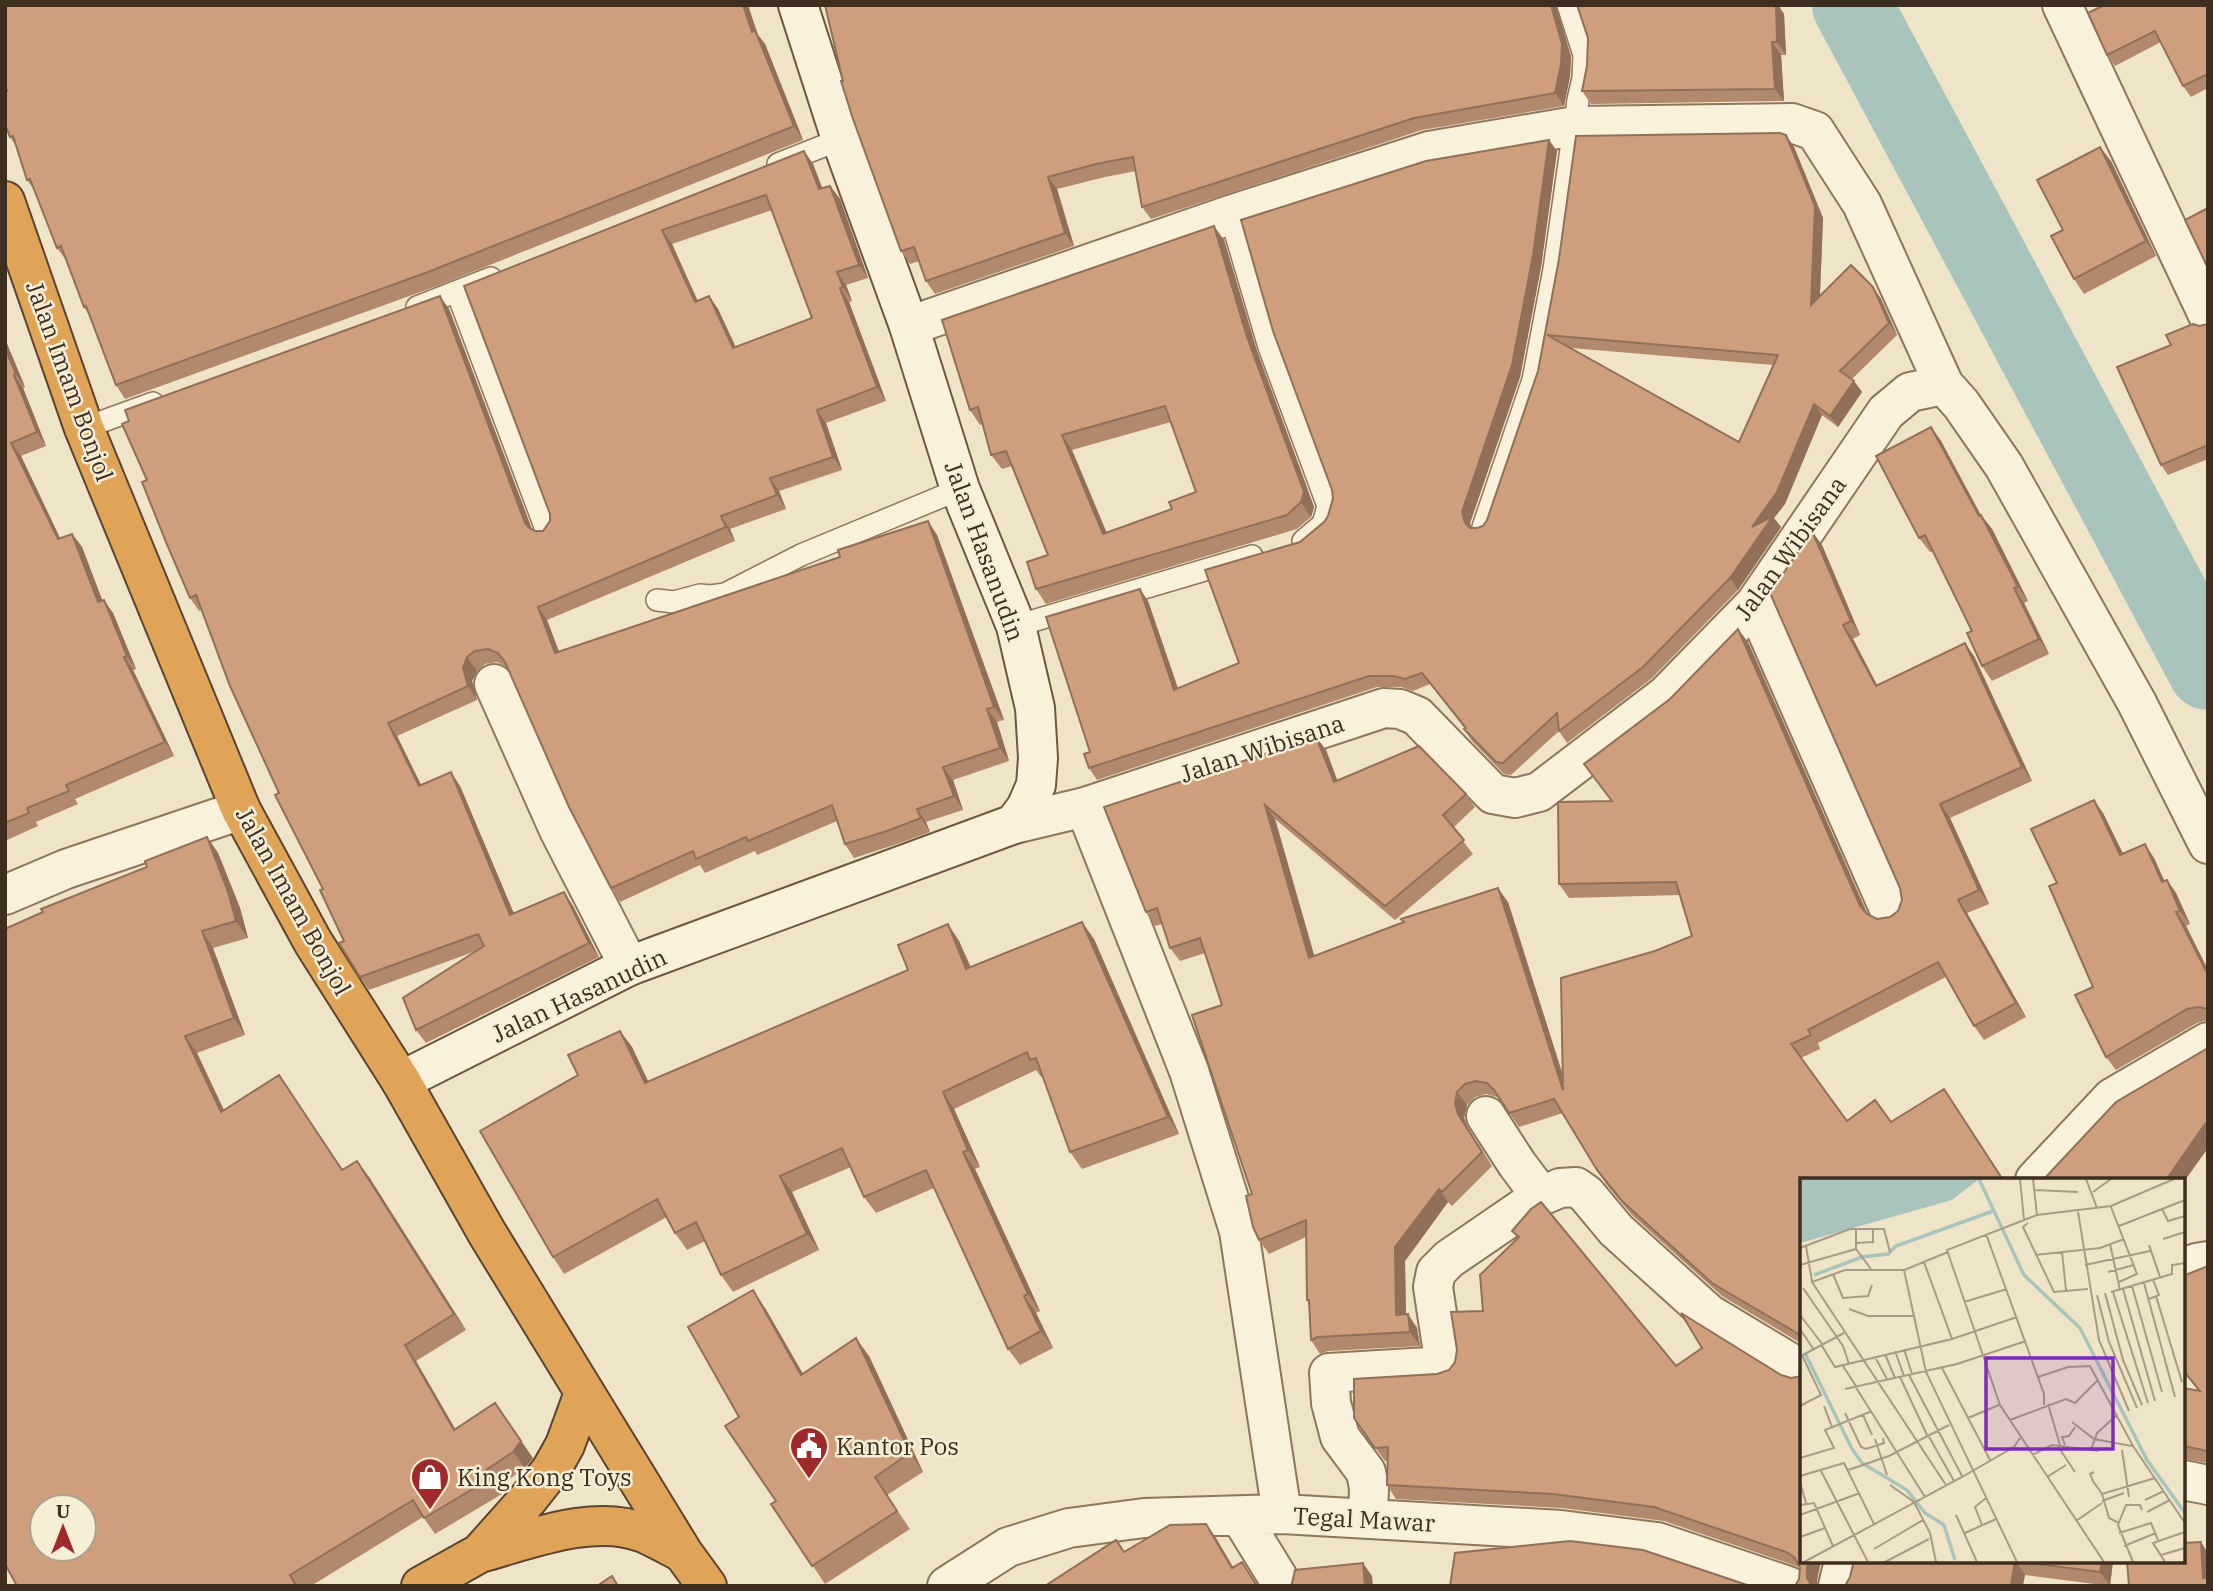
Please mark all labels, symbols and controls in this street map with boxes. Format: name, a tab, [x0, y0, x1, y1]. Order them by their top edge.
street label: Jalan Imam Bonjol	[19, 276, 121, 486]
street label: Jalan Hasanudin	[938, 456, 1032, 646]
street label: Jalan Wibisana	[1727, 470, 1853, 626]
street label: Jalan Wibisana	[1176, 706, 1348, 790]
street label: Jalan Imam Bonjol	[229, 801, 359, 1001]
street label: Jalan Hasanudin	[486, 940, 672, 1050]
inset map	[1800, 1178, 2185, 1563]
public building icon: Kantor Pos	[788, 1425, 830, 1480]
place label: Kantor Pos	[836, 1430, 959, 1462]
shop icon: King Kong Toys	[409, 1456, 451, 1511]
place label: King Kong Toys	[457, 1461, 632, 1493]
north arrow	[28, 1493, 98, 1563]
text: U	[56, 1499, 70, 1523]
street label: Tegal Mawar	[1292, 1499, 1436, 1539]

